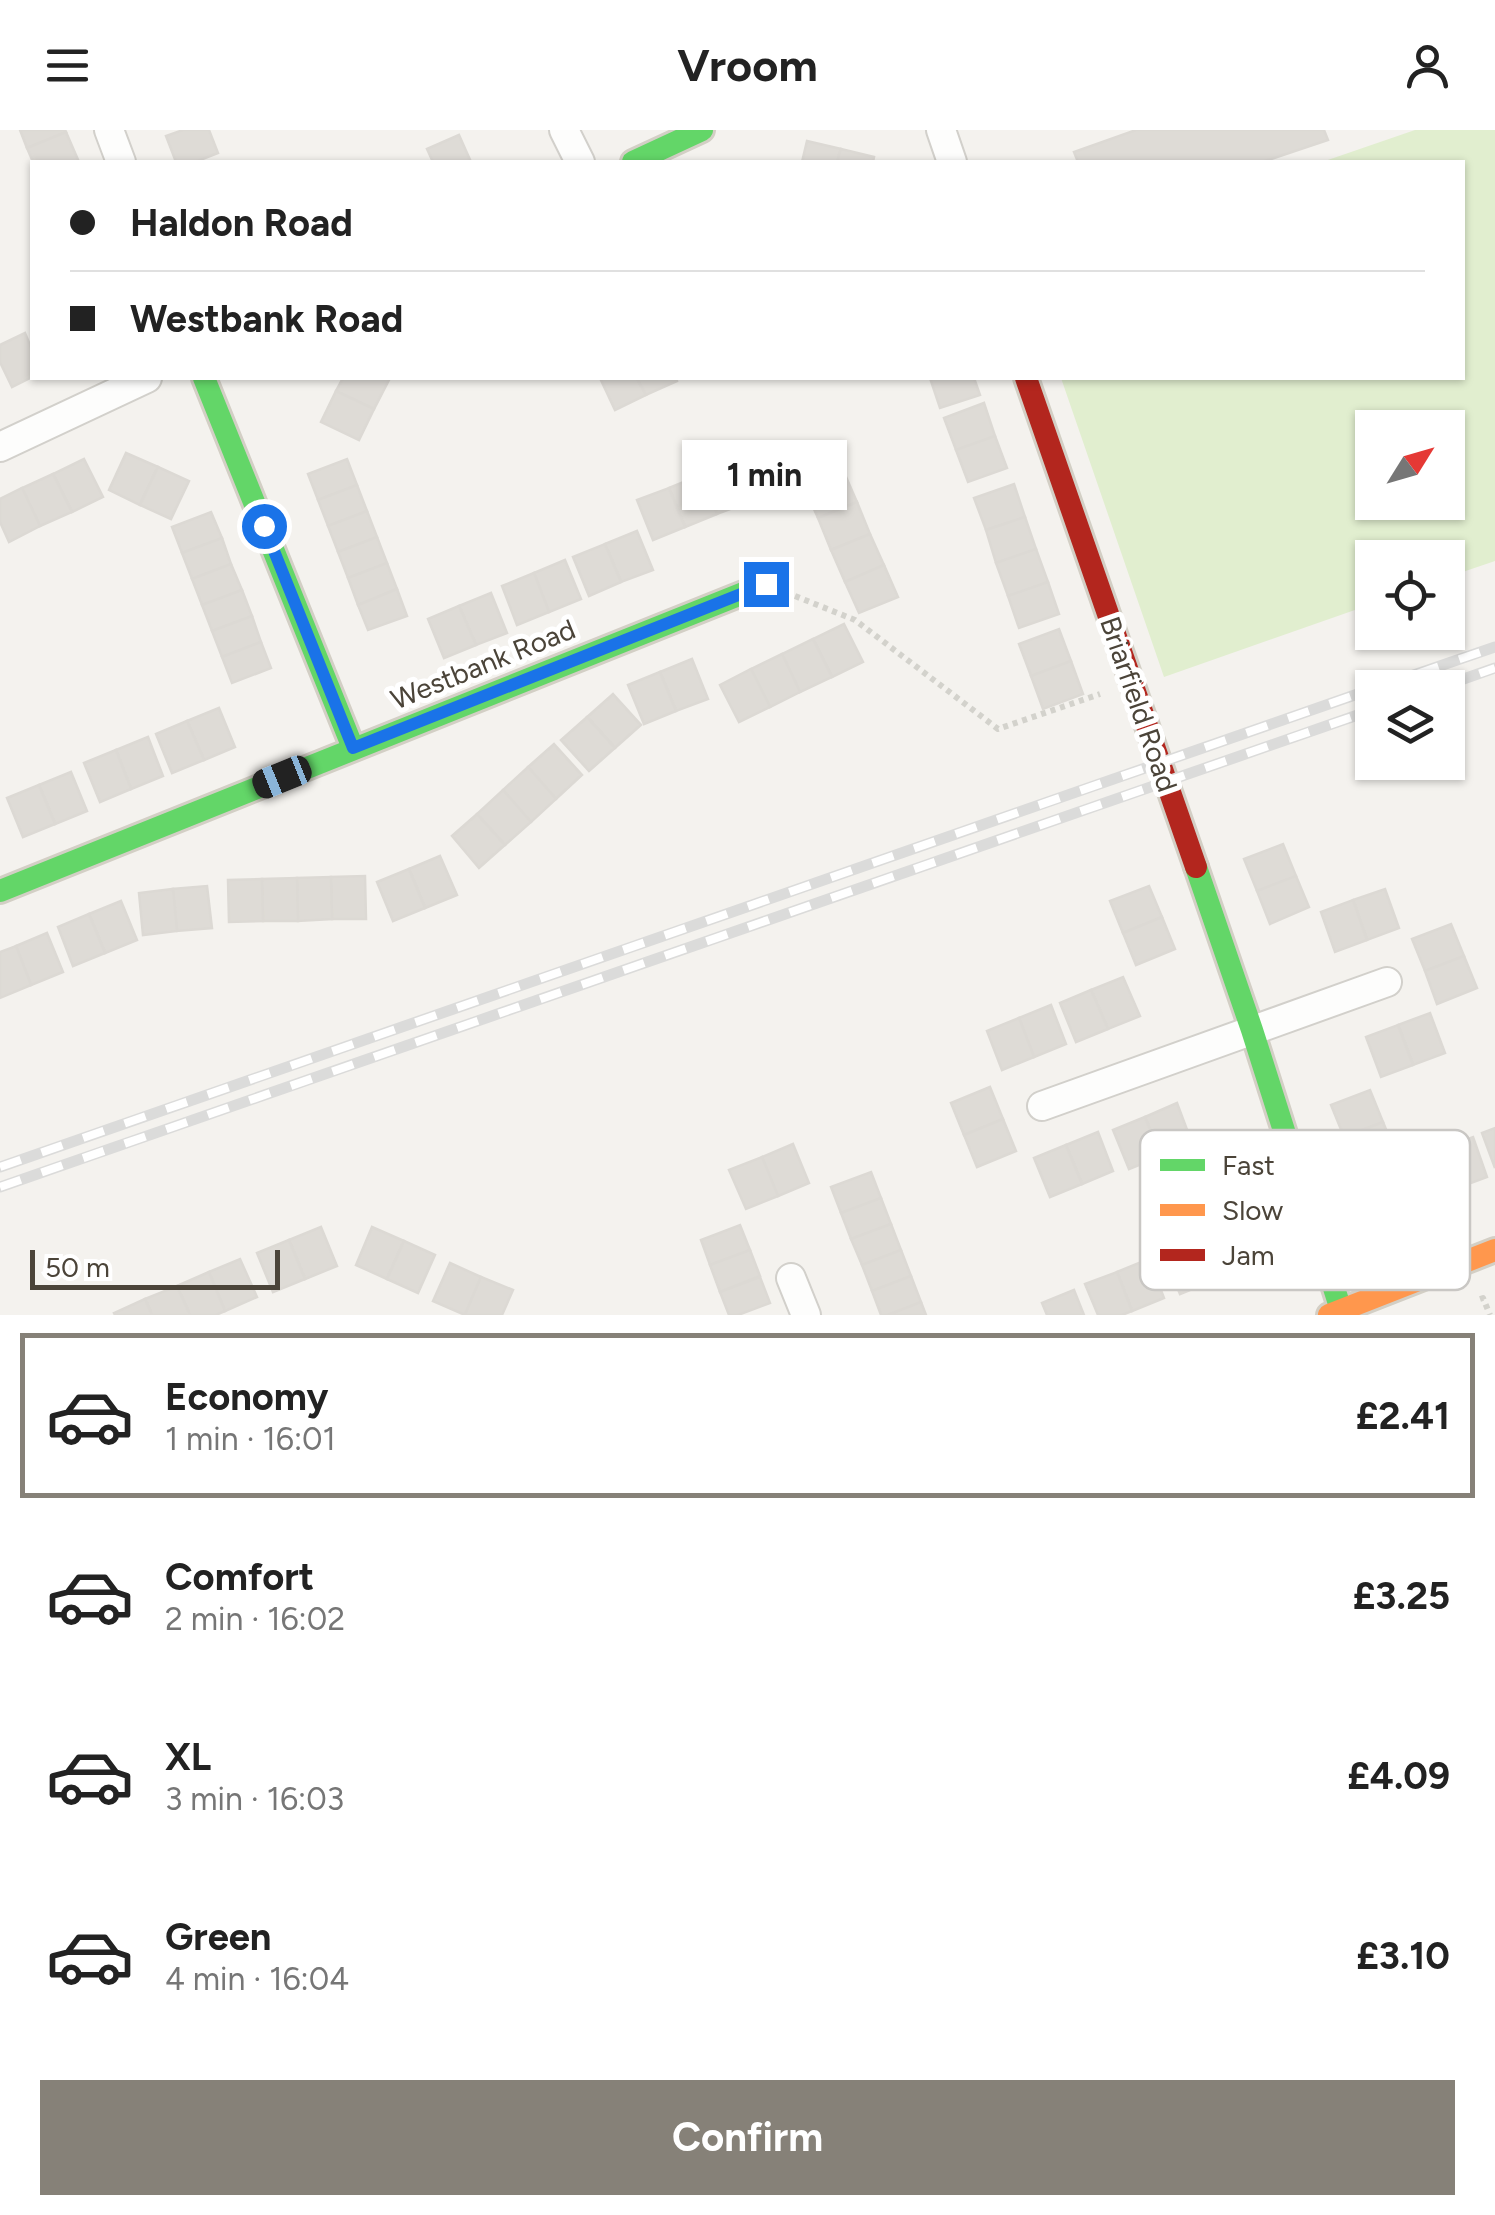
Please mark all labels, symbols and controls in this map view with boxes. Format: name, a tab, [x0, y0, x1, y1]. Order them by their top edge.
icon: menu	[40, 38, 95, 93]
text: Vroom	[677, 38, 818, 92]
icon: person	[1400, 38, 1455, 93]
text: Haldon Road	[130, 200, 353, 246]
text: Westbank Road	[130, 296, 403, 342]
north arrow	[1355, 410, 1465, 520]
map controls	[1355, 410, 1465, 780]
callout: 1 min	[684, 439, 848, 509]
text: 1 min	[727, 456, 802, 494]
route start	[242, 504, 287, 549]
button: locate	[1355, 540, 1465, 650]
route end	[744, 562, 789, 607]
street label: Westbank Road	[386, 612, 580, 716]
street label: Briarfield Road	[1093, 612, 1185, 796]
button: layers	[1355, 670, 1465, 780]
car	[249, 752, 315, 802]
legend	[1140, 1130, 1470, 1290]
text: Fast	[1222, 1148, 1275, 1182]
text: Slow	[1222, 1193, 1283, 1227]
text: Jam	[1222, 1238, 1275, 1272]
scale bar	[30, 1245, 280, 1290]
text: 50 m	[45, 1250, 110, 1284]
icon: car	[45, 1371, 135, 1461]
text: Economy	[165, 1374, 328, 1420]
text: £2.41	[1356, 1393, 1450, 1439]
text: 1 min · 16:01	[165, 1420, 336, 1458]
icon: car	[45, 1551, 135, 1641]
text: Comfort	[165, 1554, 314, 1600]
text: £3.25	[1353, 1573, 1450, 1619]
text: 2 min · 16:02	[165, 1600, 345, 1638]
icon: car	[45, 1731, 135, 1821]
text: XL	[165, 1734, 211, 1780]
text: £4.09	[1347, 1753, 1450, 1799]
text: 3 min · 16:03	[165, 1780, 344, 1818]
icon: car	[45, 1911, 135, 2001]
text: Green	[165, 1914, 271, 1960]
text: £3.10	[1356, 1933, 1450, 1979]
text: 4 min · 16:04	[165, 1960, 349, 1998]
button: Confirm	[40, 2080, 1455, 2195]

